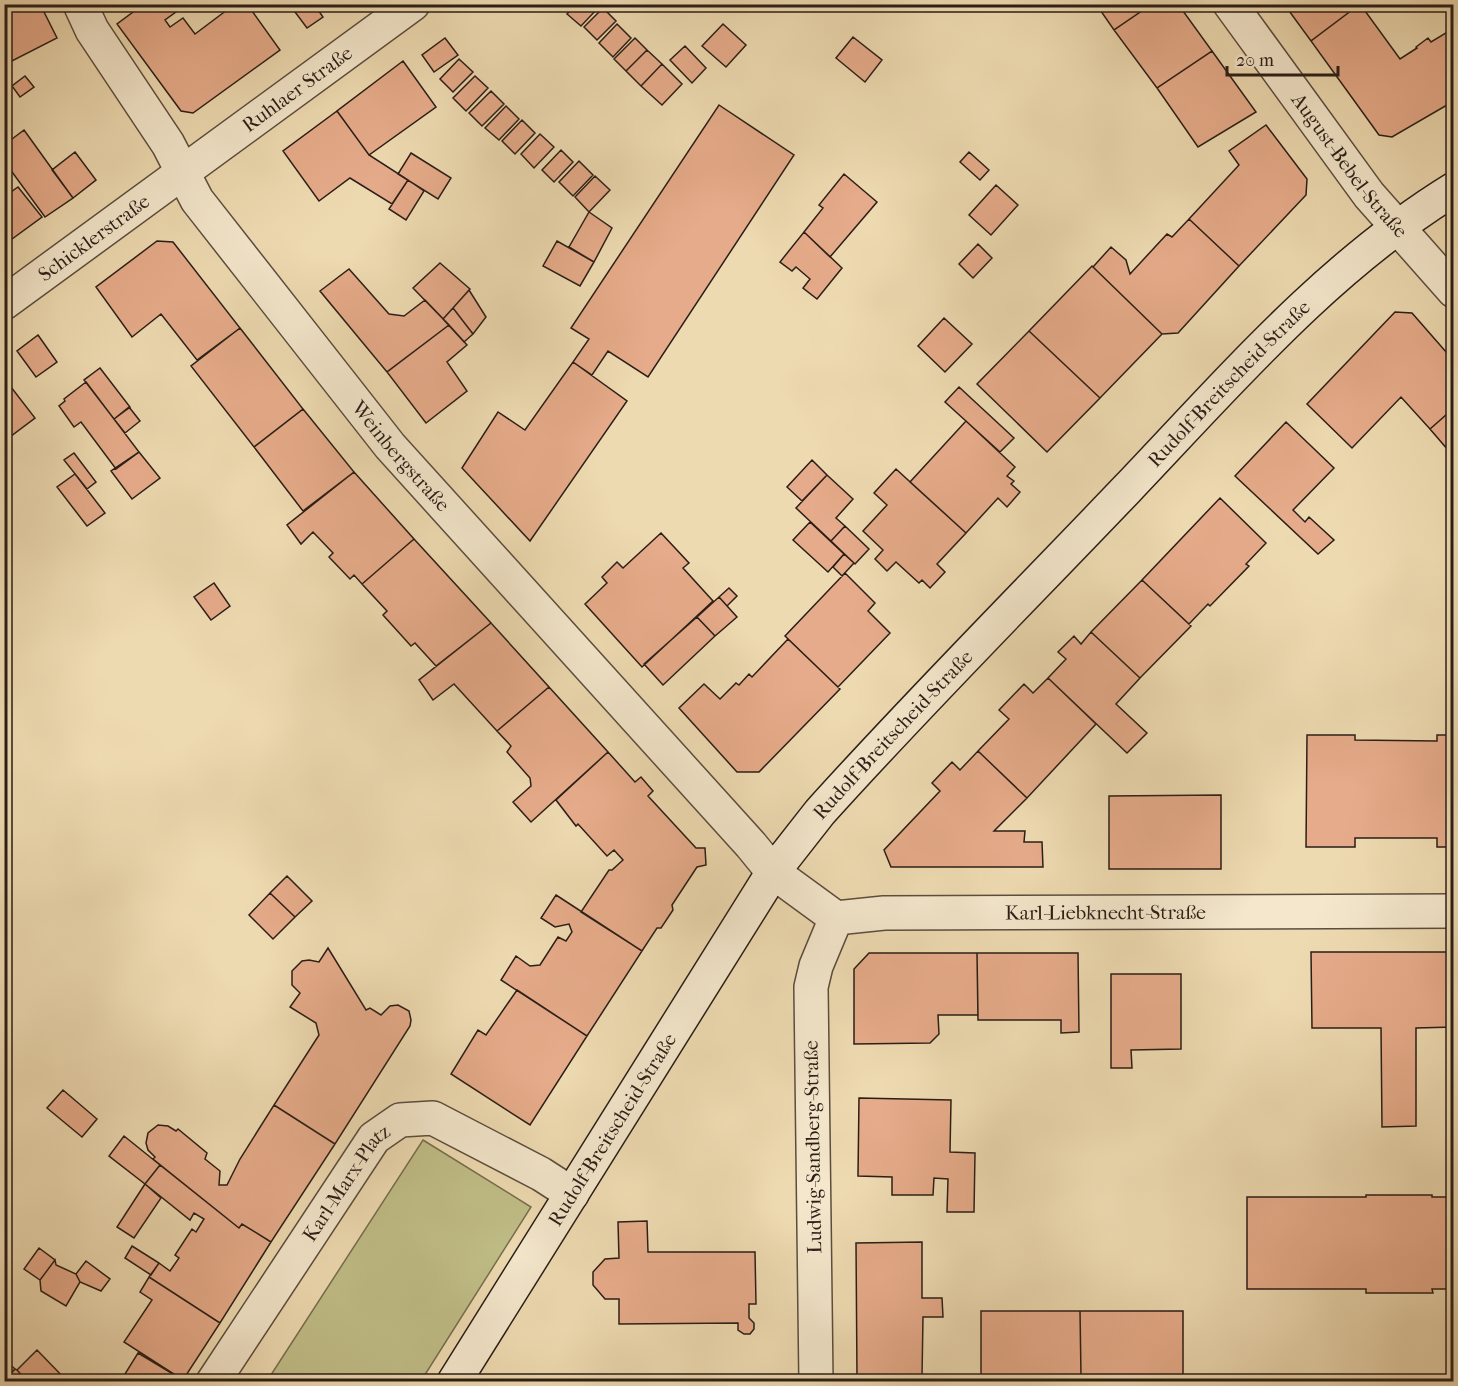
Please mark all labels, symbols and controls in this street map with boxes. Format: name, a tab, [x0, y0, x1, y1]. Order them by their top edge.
scale bar	[1227, 39, 1338, 77]
street label: Ruhlaer Straße	[238, 41, 357, 137]
text: 20 m	[1236, 50, 1274, 71]
street label: August-Bebel-Straße	[1287, 88, 1413, 242]
street label: Schicklerstraße	[33, 189, 154, 286]
street label: Rudolf-Breitscheid-Straße	[1143, 295, 1315, 471]
street label: Weinbergstraße	[347, 395, 455, 516]
street label: Rudolf-Breitscheid-Straße	[808, 645, 977, 824]
street label: Karl-Liebknecht-Straße	[1005, 900, 1206, 924]
street label: Rudolf-Breitscheid-Straße	[543, 1029, 681, 1230]
street label: Ludwig-Sandberg-Straße	[800, 1040, 826, 1254]
street label: Karl-Marx-Platz	[298, 1119, 394, 1245]

